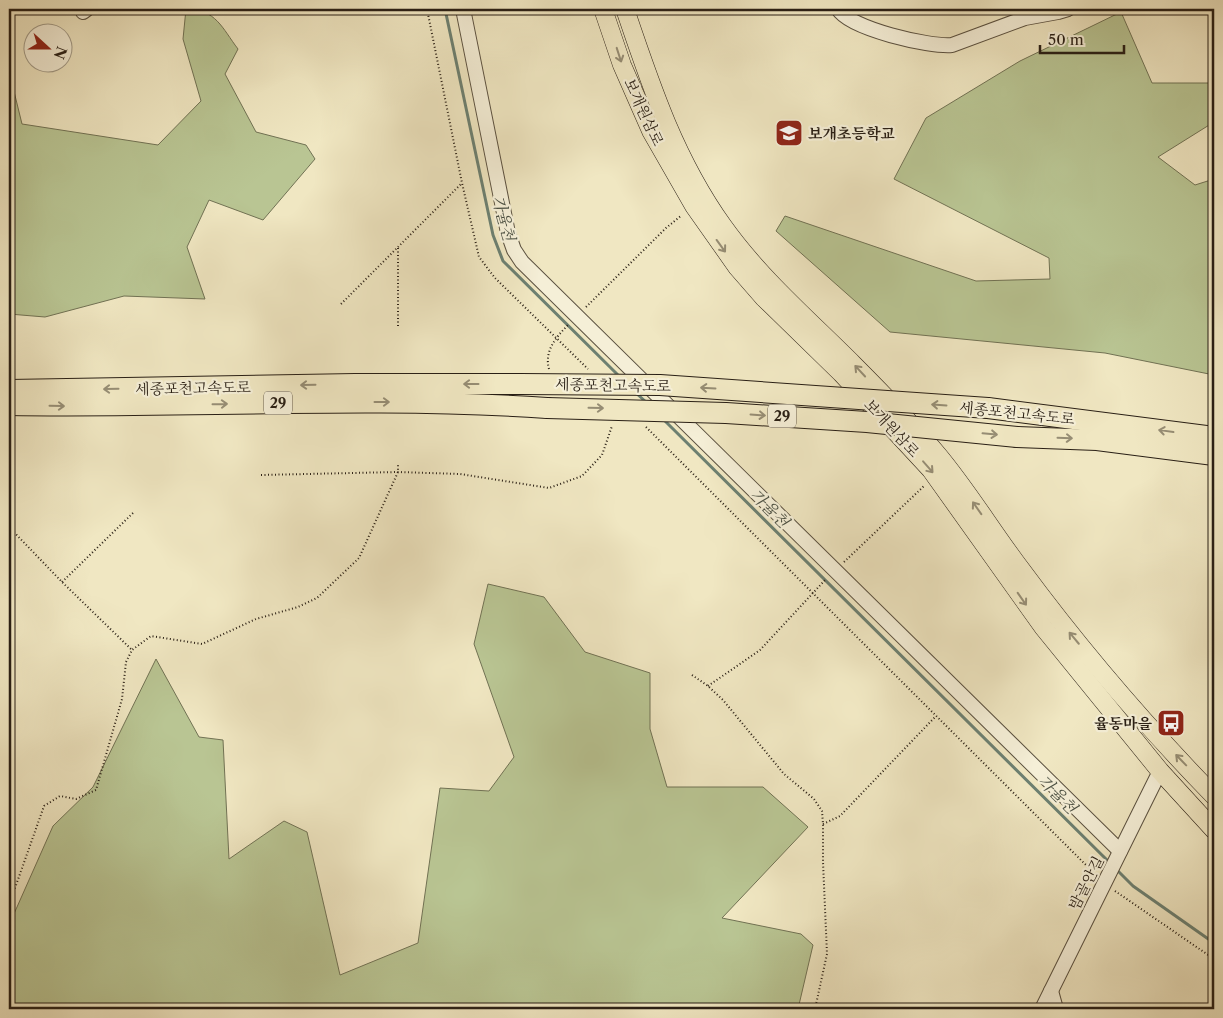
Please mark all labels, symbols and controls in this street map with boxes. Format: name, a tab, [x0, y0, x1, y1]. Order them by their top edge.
north arrow	[22, 22, 72, 72]
scale bar	[1040, 22, 1124, 54]
text: 50 m	[1048, 30, 1084, 49]
text: N	[50, 44, 71, 62]
one-way arrow	[614, 47, 624, 63]
street label: 보개원삼로	[620, 75, 668, 149]
school or university icon: 보개초등학교	[774, 118, 804, 148]
place label: 보개초등학교	[808, 124, 895, 143]
water label: 가율천	[488, 193, 520, 244]
one-way arrow	[716, 239, 727, 252]
one-way arrow	[854, 365, 866, 378]
street label: 세종포천고속도로	[555, 374, 672, 396]
street label: 세종포천고속도로	[135, 377, 252, 399]
one-way arrow	[463, 379, 480, 389]
one-way arrow	[301, 380, 317, 390]
one-way arrow	[103, 384, 120, 394]
one-way arrow	[700, 384, 716, 393]
road number: 29	[264, 392, 292, 414]
street label: 보개원삼로	[860, 395, 924, 461]
one-way arrow	[374, 397, 390, 407]
street label: 세종포천고속도로	[958, 397, 1076, 429]
one-way arrow	[212, 399, 228, 409]
one-way arrow	[932, 400, 948, 409]
one-way arrow	[49, 401, 65, 411]
one-way arrow	[588, 404, 604, 413]
road number: 29	[768, 404, 796, 428]
one-way arrow	[750, 410, 766, 419]
one-way arrow	[1158, 426, 1174, 436]
one-way arrow	[982, 430, 998, 439]
one-way arrow	[1057, 434, 1073, 443]
one-way arrow	[922, 460, 933, 473]
water label: 가율천	[747, 485, 795, 533]
one-way arrow	[972, 501, 982, 515]
one-way arrow	[1017, 592, 1027, 606]
one-way arrow	[1069, 632, 1080, 645]
bus stop icon: 율동마을	[1156, 708, 1186, 738]
place label: 율동마을	[1094, 714, 1153, 733]
one-way arrow	[1175, 754, 1187, 767]
water label: 가율천	[1035, 771, 1083, 819]
street label: 밤골안길	[1064, 853, 1108, 913]

